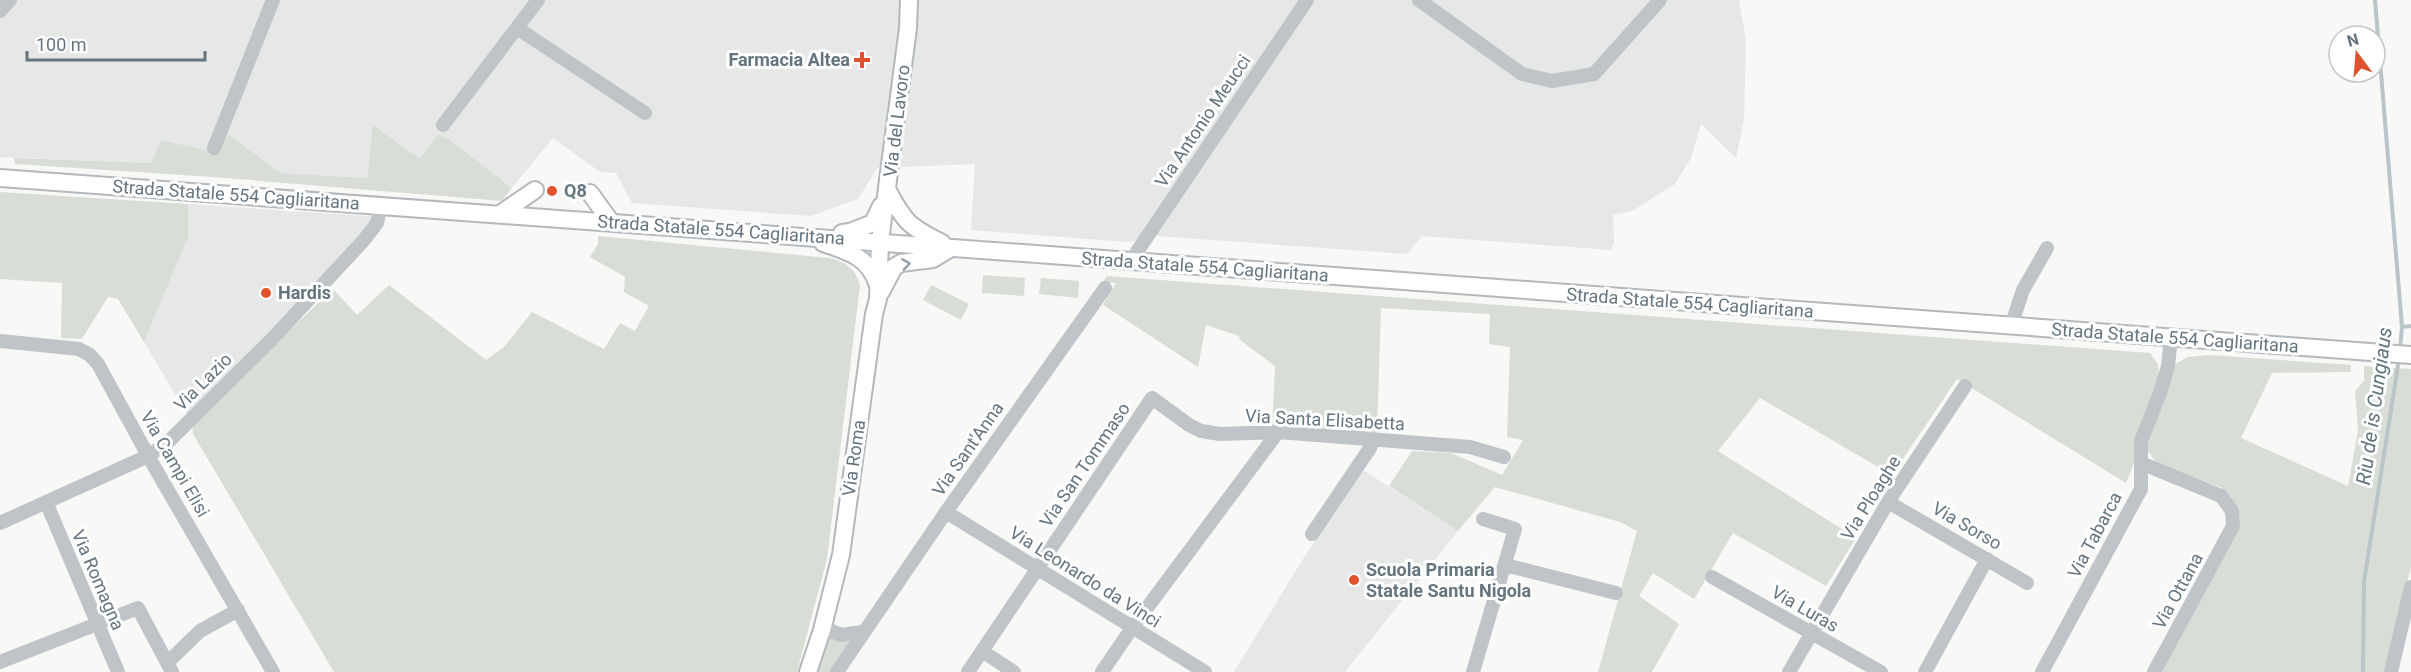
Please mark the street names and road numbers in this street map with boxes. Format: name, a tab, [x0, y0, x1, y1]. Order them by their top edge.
street label: Via Antonio Meucci	[1150, 51, 1255, 191]
street label: Via del Lavoro	[879, 64, 914, 178]
street label: Strada Statale 554 Cagliaritana	[112, 175, 360, 214]
street label: Strada Statale 554 Cagliaritana	[597, 210, 845, 249]
street label: Strada Statale 554 Cagliaritana	[1081, 247, 1329, 286]
street label: Strada Statale 554 Cagliaritana	[1566, 283, 1814, 322]
street label: Strada Statale 554 Cagliaritana	[2051, 318, 2299, 357]
street label: Via Lazio	[169, 348, 236, 415]
street label: Via Sant'Anna	[927, 398, 1008, 500]
street label: Via San Tommaso	[1035, 398, 1134, 531]
street label: Via Santa Elisabetta	[1245, 405, 1405, 434]
street label: Via Campi Elisi	[137, 407, 214, 521]
street label: Via Roma	[838, 418, 869, 498]
street label: Via Ploaghe	[1836, 452, 1905, 544]
street label: Via Tabarca	[2063, 488, 2126, 581]
street label: Via Sorso	[1929, 497, 2006, 554]
street label: Via Leonardo da Vinci	[1006, 522, 1165, 632]
street label: Via Romagna	[68, 527, 129, 633]
street label: Via Ottana	[2148, 549, 2207, 632]
street label: Via Luras	[1768, 581, 1843, 636]

